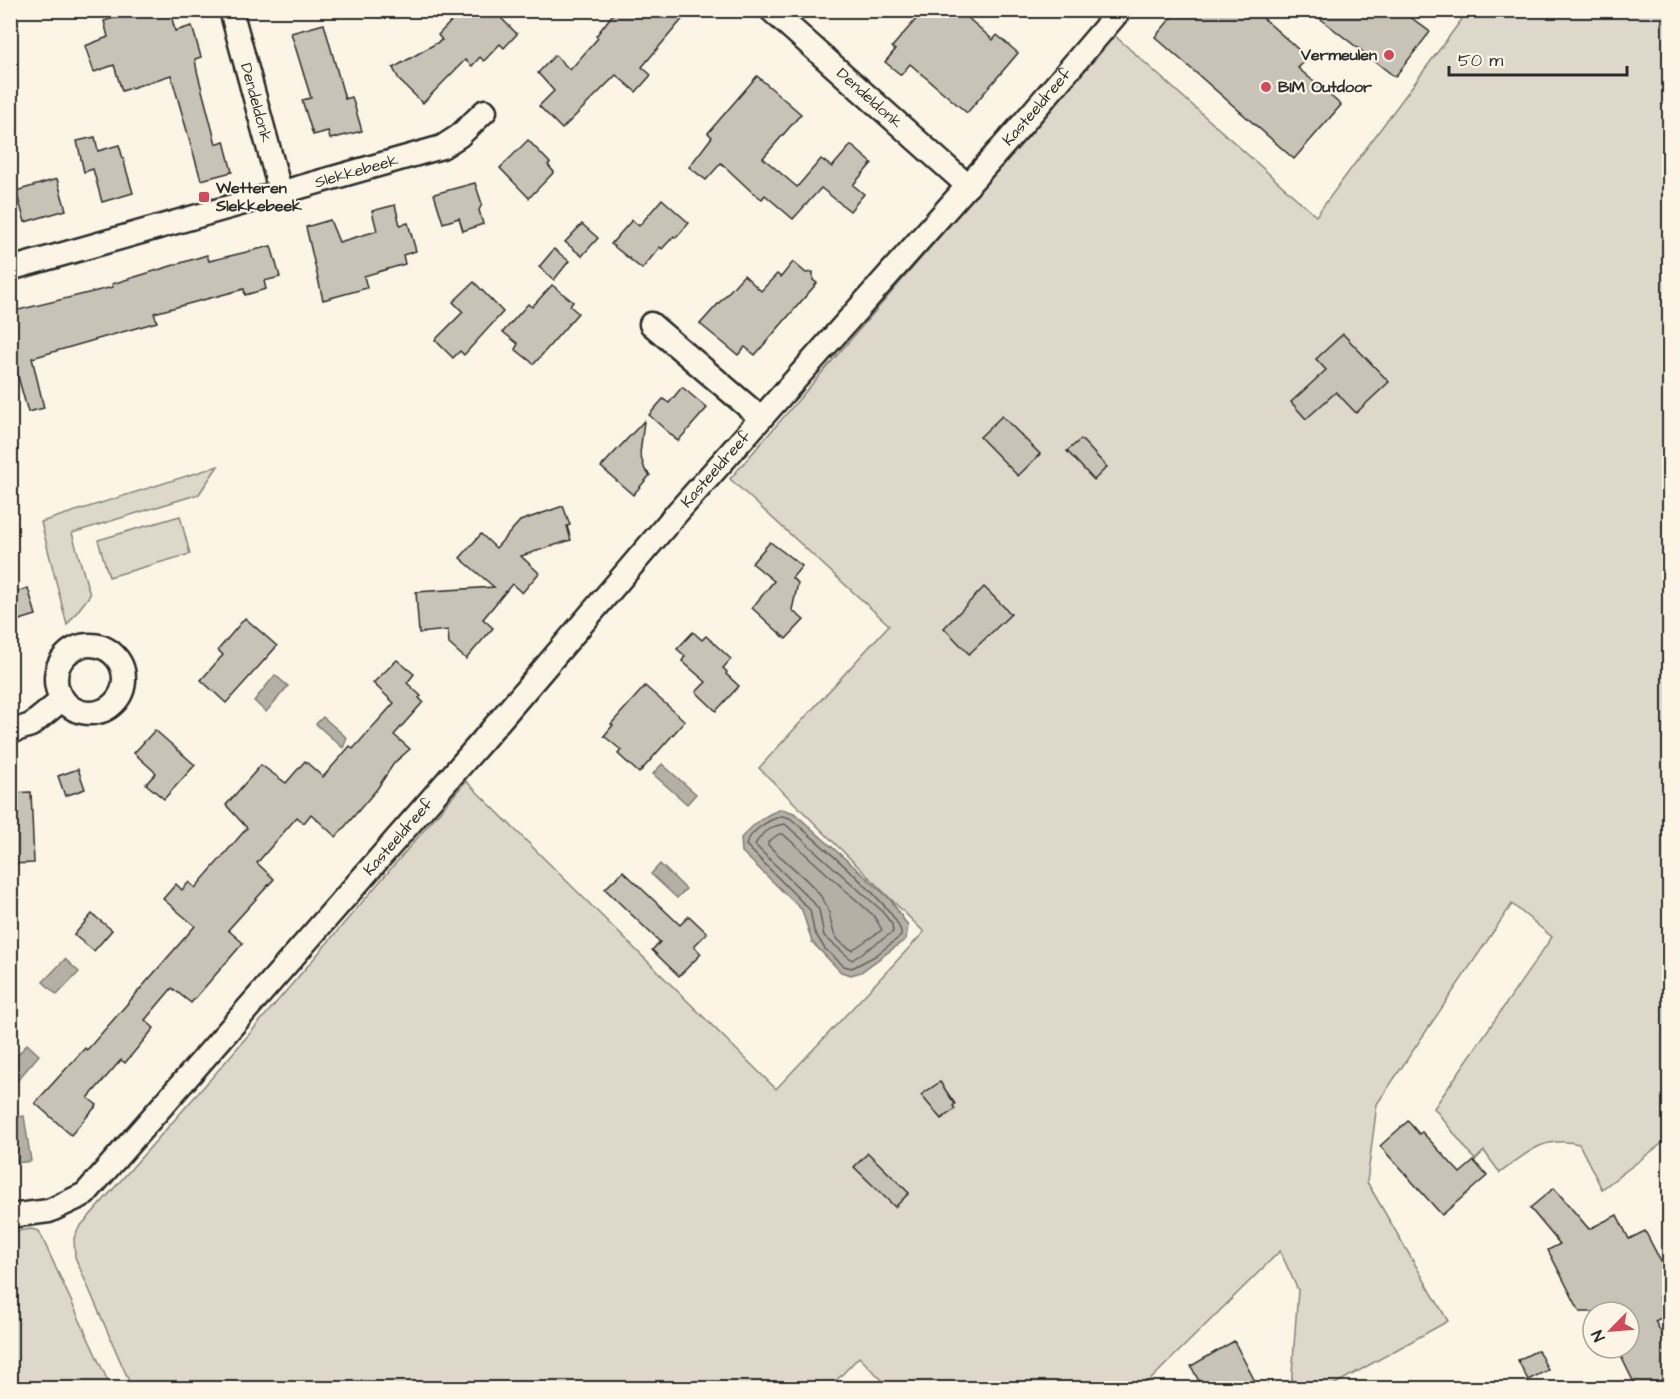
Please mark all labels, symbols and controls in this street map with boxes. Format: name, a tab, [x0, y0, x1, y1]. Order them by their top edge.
scale bar	[1449, 39, 1628, 77]
place label: Vermeulen	[1300, 44, 1377, 66]
marker: Vermeulen	[1382, 48, 1396, 62]
text: 50 m	[1458, 48, 1503, 73]
street label: Dendeldonk	[235, 60, 278, 145]
street label: Dendeldonk	[832, 63, 907, 133]
street label: Kasteeldreef	[997, 63, 1077, 151]
place label: BIM Outdoor	[1278, 76, 1372, 98]
marker: BIM Outdoor	[1259, 80, 1273, 94]
street label: Slekkebeek	[312, 149, 401, 193]
place label: Wetteren Slekkebeek	[215, 177, 302, 217]
marker: Wetteren Slekkebeek	[197, 190, 211, 204]
street label: Kasteeldreef	[676, 426, 756, 512]
street label: Kasteeldreef	[358, 793, 438, 880]
north arrow	[1581, 1300, 1641, 1360]
text: N	[1586, 1327, 1610, 1345]

